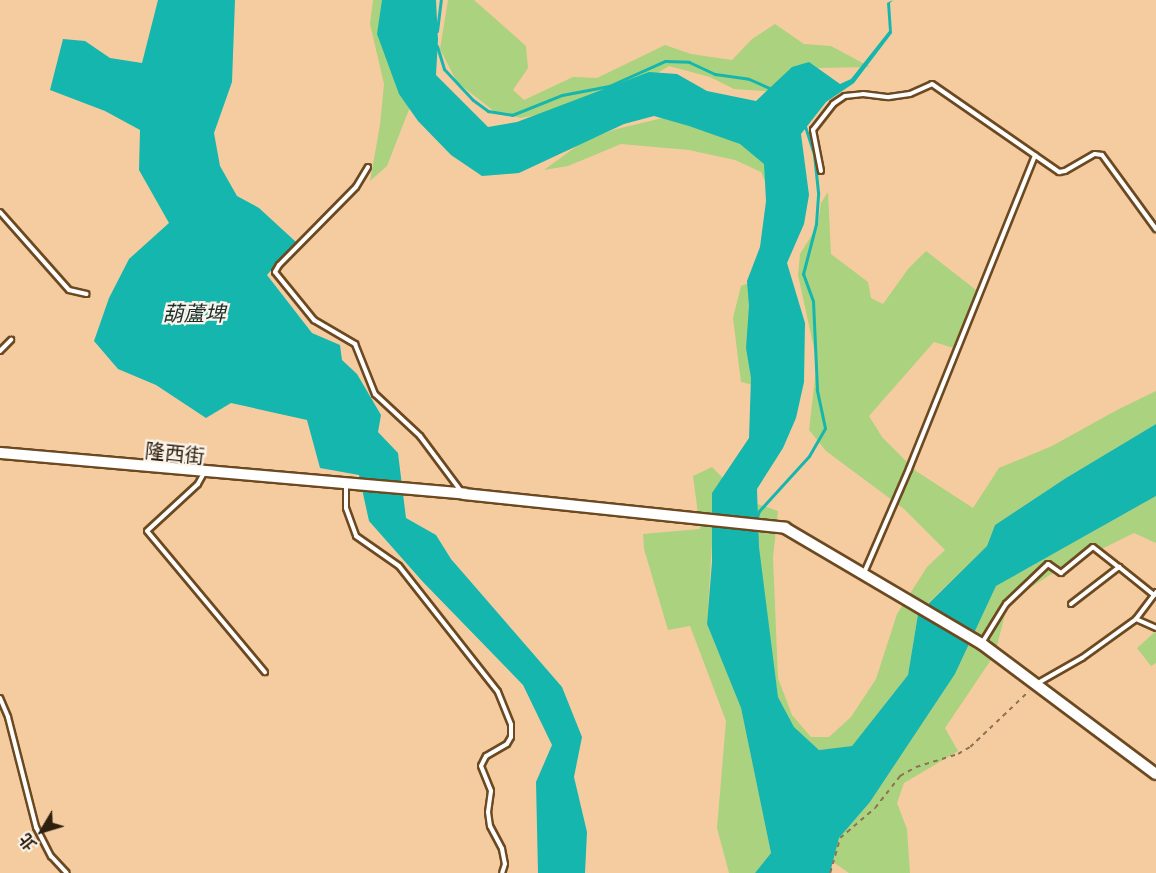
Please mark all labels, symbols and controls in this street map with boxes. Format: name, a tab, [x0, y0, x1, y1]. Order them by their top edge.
water label: 葫蘆埤	[163, 299, 225, 325]
street label: 隆西街	[144, 437, 206, 467]
north arrow	[12, 801, 72, 861]
text: 北	[14, 830, 41, 855]

